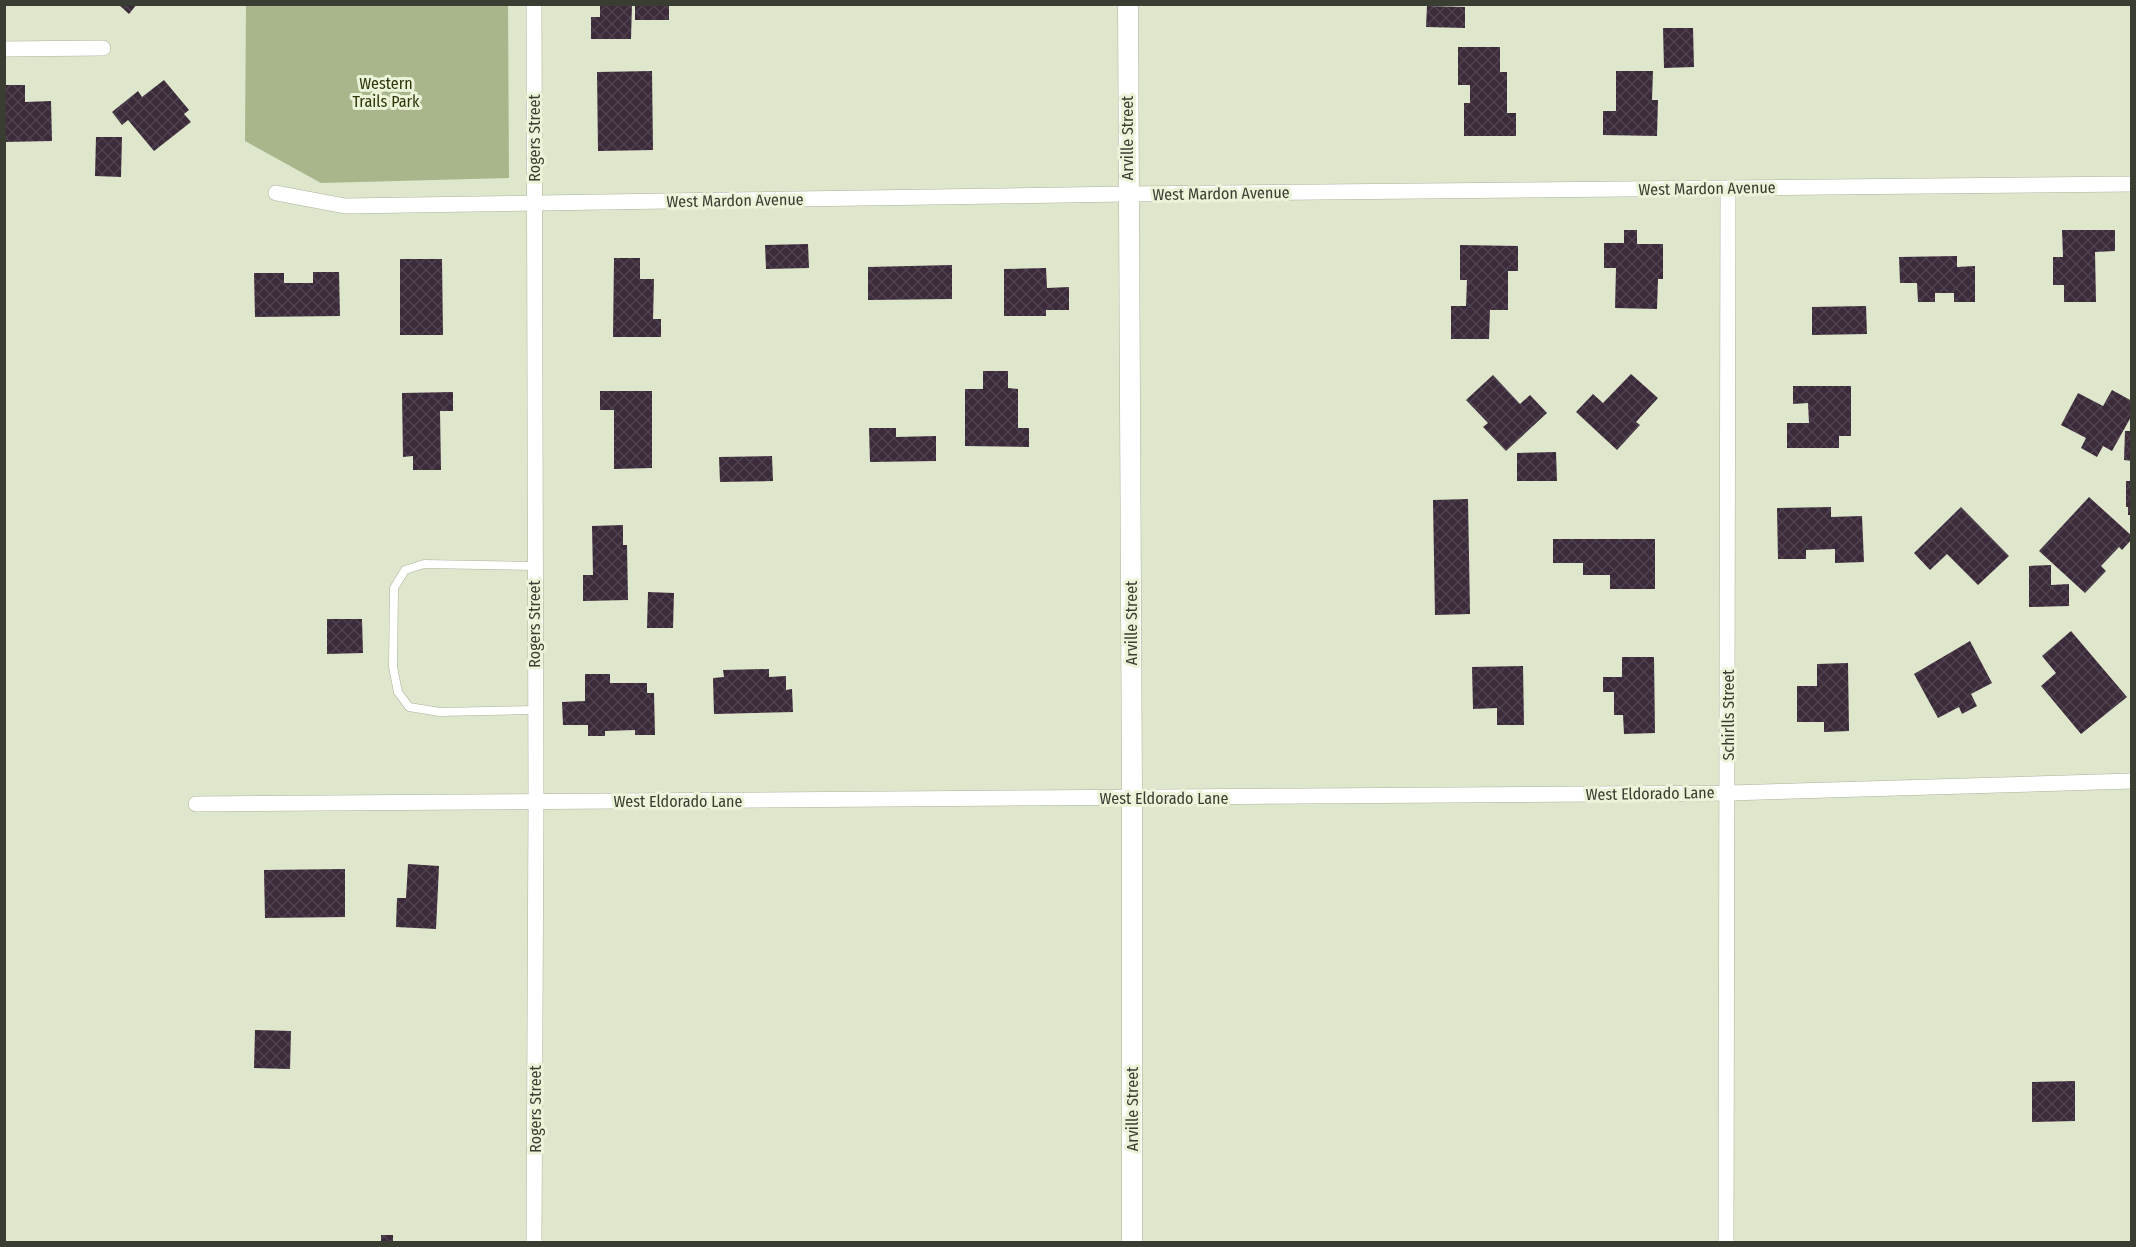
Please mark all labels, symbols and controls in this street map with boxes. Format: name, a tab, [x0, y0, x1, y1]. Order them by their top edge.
park label: Western Trails Park	[352, 74, 420, 111]
street label: Rogers Street	[525, 94, 544, 182]
street label: Arville Street	[1118, 95, 1137, 180]
street label: West Mardon Avenue	[1638, 178, 1776, 199]
street label: West Mardon Avenue	[1152, 183, 1290, 204]
street label: West Mardon Avenue	[666, 190, 804, 211]
street label: Rogers Street	[525, 580, 544, 668]
street label: Arville Street	[1122, 580, 1141, 665]
street label: Schirlls Street	[1719, 669, 1738, 761]
street label: West Eldorado Lane	[1585, 783, 1715, 804]
street label: West Eldorado Lane	[1100, 789, 1229, 808]
street label: West Eldorado Lane	[614, 792, 743, 811]
street label: Rogers Street	[526, 1065, 545, 1153]
street label: Arville Street	[1123, 1066, 1142, 1151]

